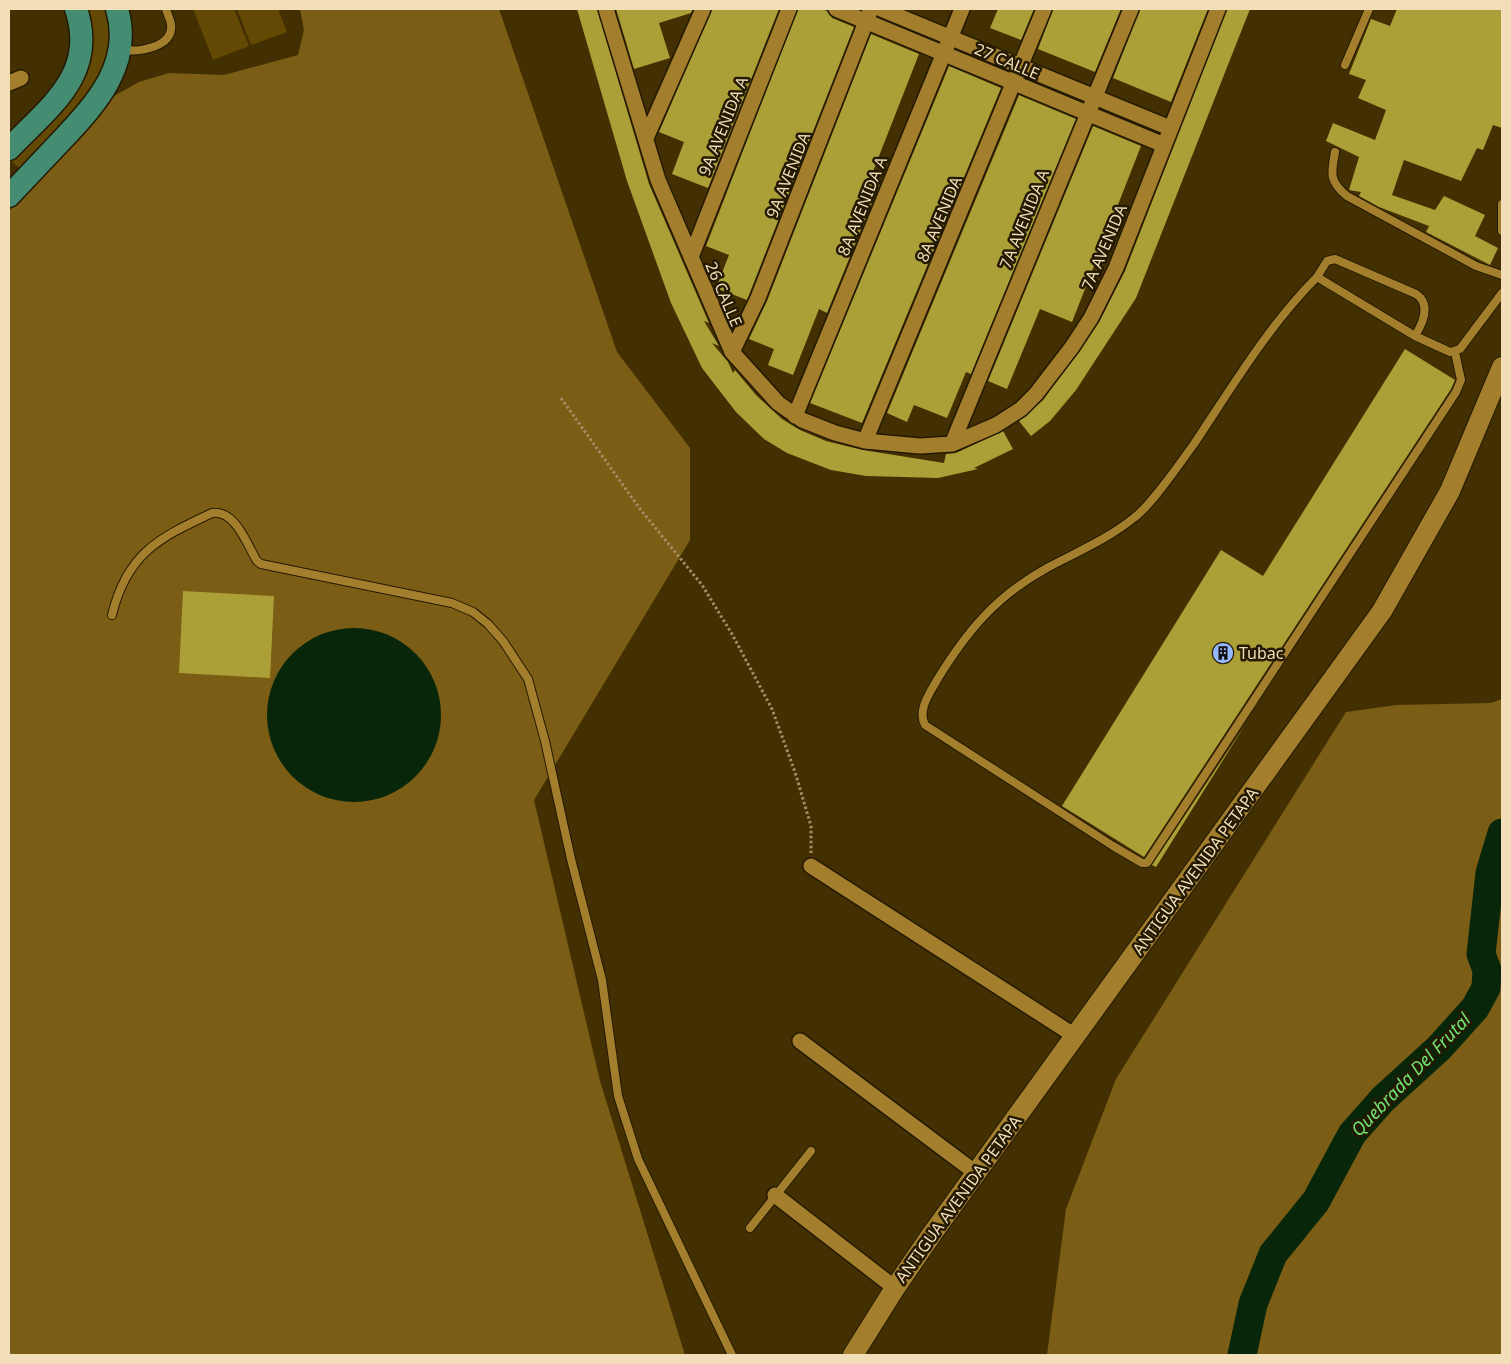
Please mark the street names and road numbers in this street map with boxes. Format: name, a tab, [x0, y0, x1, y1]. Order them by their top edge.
street label: 27 CALLE	[971, 37, 1043, 85]
street label: 9A AVENIDA A	[693, 72, 753, 179]
street label: 9A AVENIDA	[761, 128, 815, 221]
street label: 8A AVENIDA A	[832, 152, 892, 259]
street label: 7A AVENIDA A	[994, 165, 1054, 272]
street label: 8A AVENIDA	[911, 172, 967, 265]
street label: 7A AVENIDA	[1076, 200, 1132, 293]
street label: 26 CALLE	[700, 258, 748, 330]
street label: ANTIGUA AVENIDA PETAPA	[1127, 782, 1264, 959]
street label: ANTIGUA AVENIDA PETAPA	[890, 1110, 1027, 1287]

